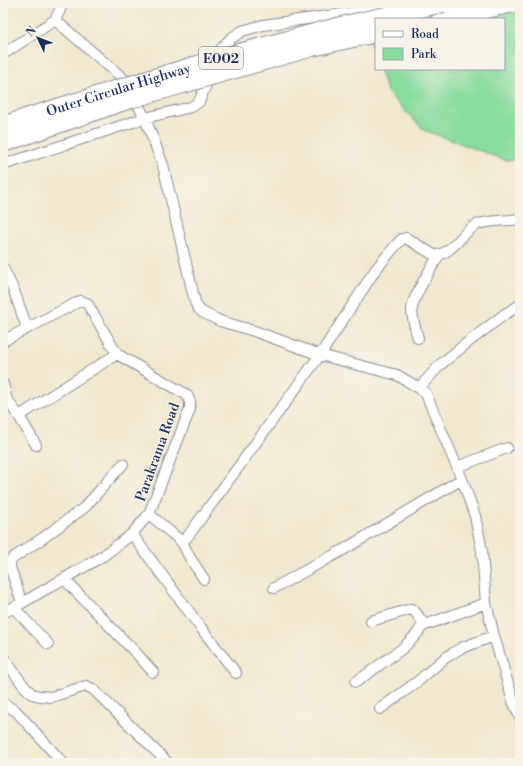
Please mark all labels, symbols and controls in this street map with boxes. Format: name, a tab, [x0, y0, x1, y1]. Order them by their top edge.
north arrow	[18, 18, 58, 58]
legend	[375, 18, 505, 70]
text: N	[23, 24, 40, 40]
text: Road	[411, 27, 439, 42]
road number: E002	[199, 47, 243, 69]
text: Park	[411, 47, 437, 62]
street label: Outer Circular Highway	[44, 59, 193, 121]
street label: Parakrama Road	[132, 400, 184, 504]

